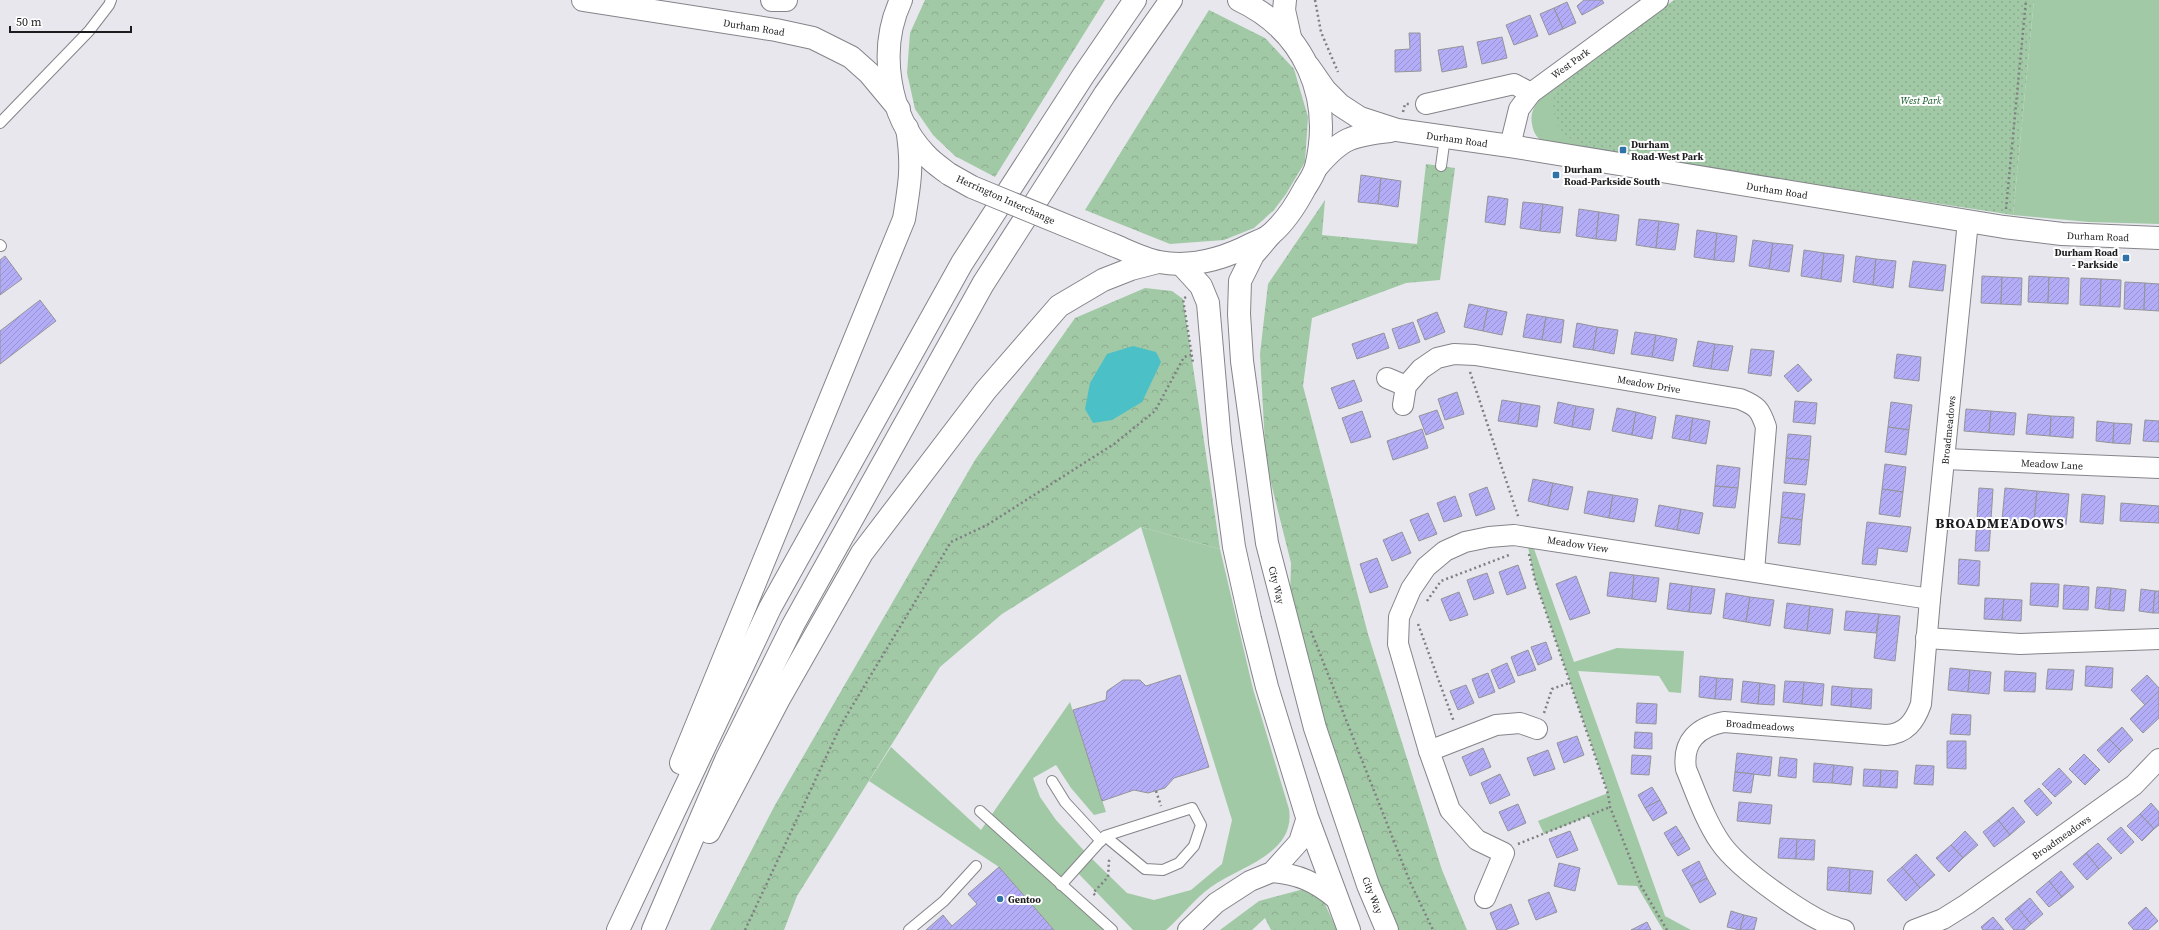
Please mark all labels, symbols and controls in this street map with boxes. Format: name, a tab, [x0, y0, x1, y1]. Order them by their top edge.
scale bar	[10, 8, 131, 34]
text: 50 m	[16, 14, 42, 30]
street label: Durham Road	[722, 16, 786, 39]
street label: West Park	[1548, 45, 1593, 82]
park label: West Park	[1901, 94, 1942, 107]
street label: Durham Road	[1425, 129, 1489, 150]
place label: Durham Road-West Park	[1631, 138, 1704, 163]
marker: Durham Road-West Park	[1618, 145, 1628, 155]
place label: Durham Road-Parkside South	[1564, 163, 1660, 188]
marker: Durham Road-Parkside South	[1551, 170, 1561, 180]
street label: Herrington Interchange	[954, 172, 1057, 227]
street label: Durham Road	[1745, 179, 1809, 202]
street label: Durham Road	[2067, 229, 2130, 244]
place label: Durham Road - Parkside	[2054, 246, 2118, 271]
marker: Durham Road - Parkside	[2121, 253, 2131, 263]
street label: Meadow Drive	[1616, 373, 1682, 396]
street label: Broadmeadows	[1938, 395, 1959, 465]
street label: Meadow Lane	[2021, 456, 2083, 473]
district label: BROADMEADOWS	[1935, 513, 2065, 533]
street label: Meadow View	[1546, 533, 1610, 556]
street label: City Way	[1266, 565, 1288, 606]
street label: Broadmeadows	[1725, 717, 1795, 734]
street label: Broadmeadows	[2029, 812, 2093, 862]
street label: City Way	[1359, 875, 1386, 916]
place label: Gentoo	[1008, 893, 1041, 906]
marker: Gentoo	[995, 894, 1005, 904]

